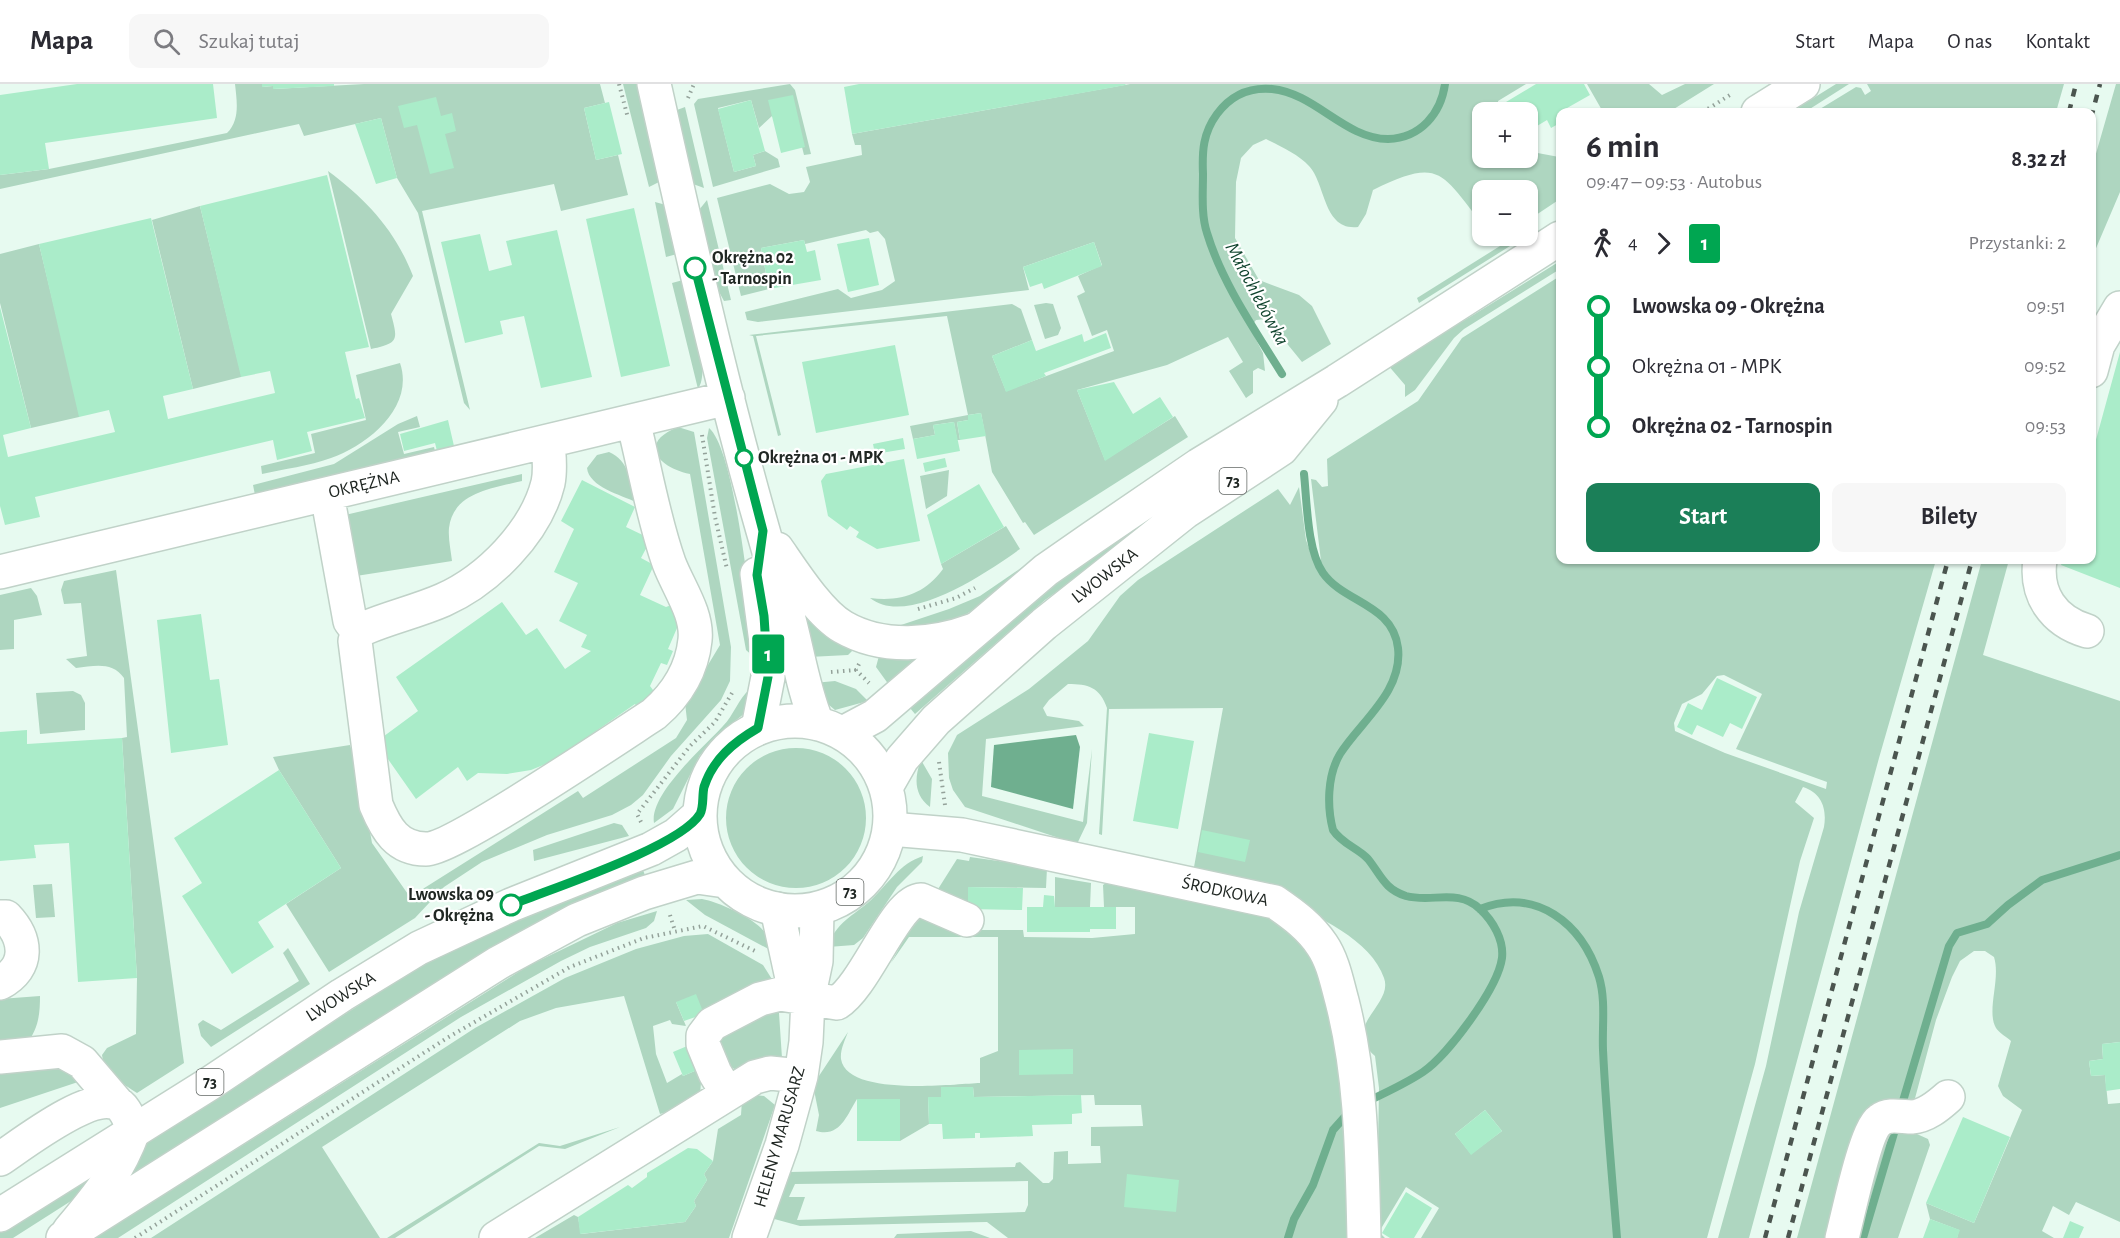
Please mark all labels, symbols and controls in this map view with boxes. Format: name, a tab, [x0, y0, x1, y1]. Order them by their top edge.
search box	[129, 14, 549, 68]
icon: search	[150, 25, 183, 58]
text: Mapa	[30, 27, 93, 55]
text: Szukaj tutaj	[198, 30, 300, 52]
text: Start	[1795, 31, 1835, 52]
text: Mapa	[1868, 31, 1914, 52]
text: O nas	[1947, 31, 1992, 52]
text: Kontakt	[2025, 31, 2090, 52]
map controls	[1472, 102, 1538, 246]
button: +	[1472, 102, 1538, 168]
text: 6 min	[1586, 131, 1660, 164]
text: 8.32 zł	[2011, 148, 2066, 170]
text: 09:47 – 09:53 · Autobus	[1586, 172, 1762, 192]
button: −	[1472, 180, 1538, 246]
icon: walk	[1586, 227, 1619, 260]
icon: forward	[1647, 227, 1680, 260]
text: 4	[1628, 233, 1638, 253]
text: 1	[1701, 233, 1708, 254]
text: Przystanki: 2	[1969, 233, 2066, 253]
water label: Małochlebówka	[1222, 239, 1292, 349]
place label: Okrężna 02 - Tarnospin	[712, 249, 794, 288]
marker: Okrężna 02 - Tarnospin	[684, 257, 706, 279]
text: Lwowska 09 - Okrężna	[1632, 295, 1825, 317]
text: 09:51	[2026, 296, 2066, 316]
text: Okrężna 01 - MPK	[1632, 355, 1781, 377]
text: 09:52	[2024, 356, 2066, 376]
text: Okrężna 02 - Tarnospin	[1632, 415, 1833, 437]
text: 09:53	[2025, 416, 2066, 436]
marker: Okrężna 01 - MPK	[735, 449, 753, 467]
place label: Okrężna 01 - MPK	[758, 449, 884, 467]
street label: OKRĘŻNA	[326, 466, 402, 502]
road number: 73	[1220, 468, 1246, 494]
button: Start	[1586, 483, 1820, 552]
button: Bilety	[1832, 483, 2066, 552]
street label: LWOWSKA	[1069, 545, 1142, 607]
line badge: 1	[748, 634, 788, 674]
text: 1	[764, 644, 772, 665]
street label: ŚRODKOWA	[1180, 871, 1271, 910]
road number: 73	[836, 879, 864, 905]
place label: Lwowska 09 - Okrężna	[408, 886, 494, 925]
marker: Lwowska 09 - Okrężna	[500, 894, 522, 916]
street label: LWOWSKA	[303, 968, 379, 1025]
street label: HELENY MARUSARZ	[751, 1064, 809, 1210]
road number: 73	[196, 1069, 224, 1095]

